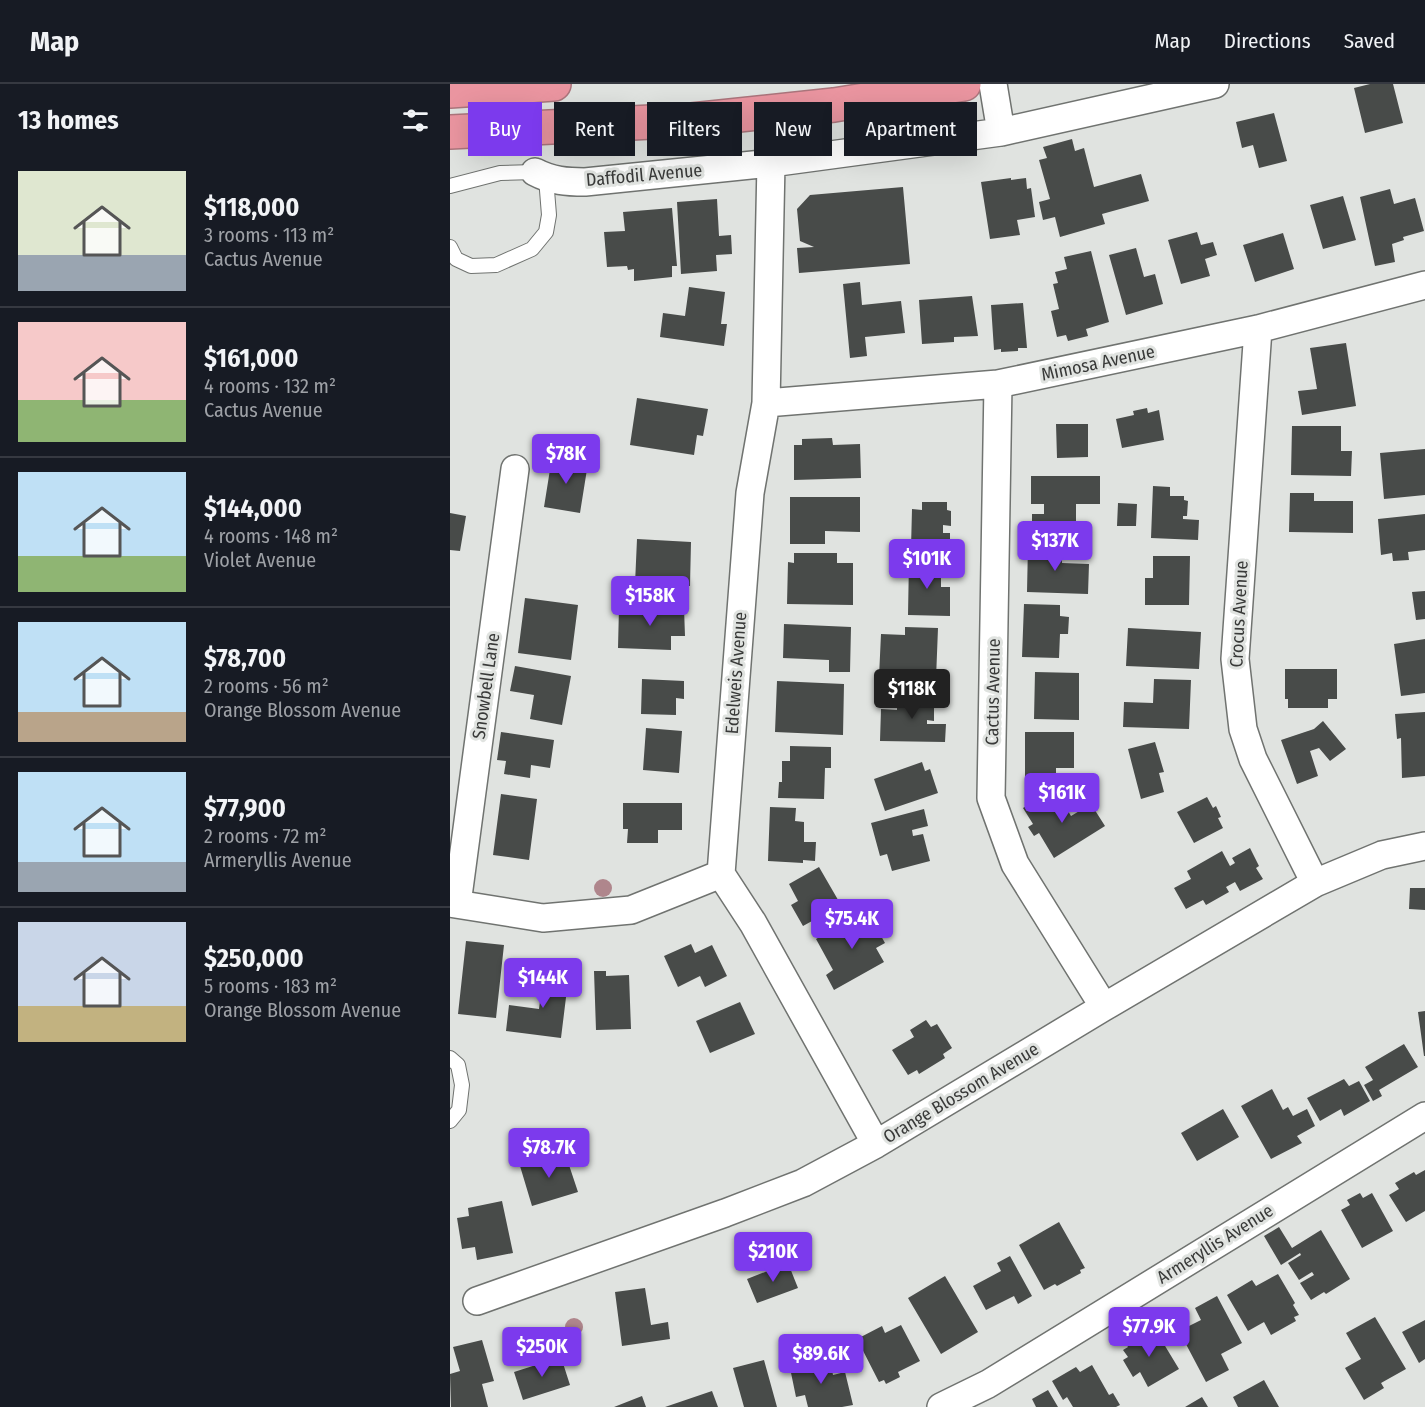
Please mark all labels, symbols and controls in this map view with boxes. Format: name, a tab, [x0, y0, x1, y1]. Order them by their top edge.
text: Map	[30, 25, 79, 58]
text: Map	[1154, 28, 1191, 54]
text: Directions	[1224, 28, 1311, 54]
text: Saved	[1344, 28, 1395, 54]
chip: Buy	[468, 102, 542, 156]
chip: Rent	[554, 102, 635, 156]
chip: Filters	[647, 102, 742, 156]
chip: New	[754, 102, 832, 156]
chip: Apartment	[844, 102, 977, 156]
icon: filters	[399, 104, 432, 137]
text: 13 homes	[18, 105, 119, 136]
street label: Daffodil Avenue	[585, 159, 703, 191]
text: $118,000	[204, 192, 299, 223]
icon: home	[66, 195, 138, 267]
text: 3 rooms · 113 m²	[204, 223, 334, 247]
text: Cactus Avenue	[204, 247, 323, 271]
street label: Mimosa Avenue	[1039, 340, 1157, 386]
text: $161,000	[204, 343, 298, 374]
icon: home	[66, 346, 138, 418]
text: 4 rooms · 132 m²	[204, 374, 336, 398]
text: Cactus Avenue	[204, 398, 323, 422]
pin: $78K	[530, 434, 602, 485]
text: $78K	[546, 441, 586, 465]
text: $144,000	[204, 493, 302, 524]
icon: home	[66, 496, 138, 568]
pin: $137K	[1013, 521, 1097, 572]
text: 4 rooms · 148 m²	[204, 524, 338, 548]
text: $137K	[1031, 528, 1079, 552]
pin: $101K	[885, 539, 969, 590]
text: $101K	[903, 546, 951, 570]
text: Violet Avenue	[204, 548, 316, 572]
street label: Crocus Avenue	[1225, 560, 1253, 668]
pin: $158K	[608, 576, 692, 627]
text: $158K	[625, 583, 675, 607]
street label: Edelweis Avenue	[721, 611, 751, 735]
street label: Snowbell Lane	[468, 631, 504, 740]
street label: Cactus Avenue	[981, 638, 1005, 746]
text: $78,700	[204, 643, 286, 674]
icon: home	[66, 646, 138, 718]
pin: $118K	[870, 669, 954, 720]
text: 2 rooms · 56 m²	[204, 674, 329, 698]
text: $118K	[888, 676, 936, 700]
text: Orange Blossom Avenue	[204, 698, 401, 722]
pin: $161K	[1020, 773, 1104, 824]
text: $161K	[1038, 780, 1086, 804]
text: $77,900	[204, 793, 286, 824]
icon: home	[66, 796, 138, 868]
text: 2 rooms · 72 m²	[204, 824, 326, 848]
text: Armeryllis Avenue	[204, 848, 352, 872]
pin: $75.4K	[803, 899, 901, 950]
text: $75.4K	[825, 906, 879, 930]
text: $250,000	[204, 943, 304, 974]
icon: home	[66, 946, 138, 1018]
pin: $144K	[501, 958, 585, 1009]
text: $144K	[518, 965, 568, 989]
text: 5 rooms · 183 m²	[204, 974, 337, 998]
text: Orange Blossom Avenue	[204, 998, 401, 1022]
street label: Orange Blossom Avenue	[879, 1038, 1043, 1148]
pin: $78.7K	[500, 1128, 598, 1179]
text: $78.7K	[522, 1135, 576, 1159]
street label: Armeryllis Avenue	[1153, 1199, 1277, 1289]
pin: $210K	[731, 1232, 815, 1283]
text: $210K	[748, 1239, 798, 1263]
pin: $77.9K	[1100, 1307, 1198, 1358]
text: $77.9K	[1123, 1314, 1175, 1338]
pin: $250K	[500, 1327, 584, 1378]
text: $250K	[516, 1334, 568, 1358]
pin: $89.6K	[772, 1334, 870, 1385]
text: $89.6K	[792, 1341, 850, 1365]

